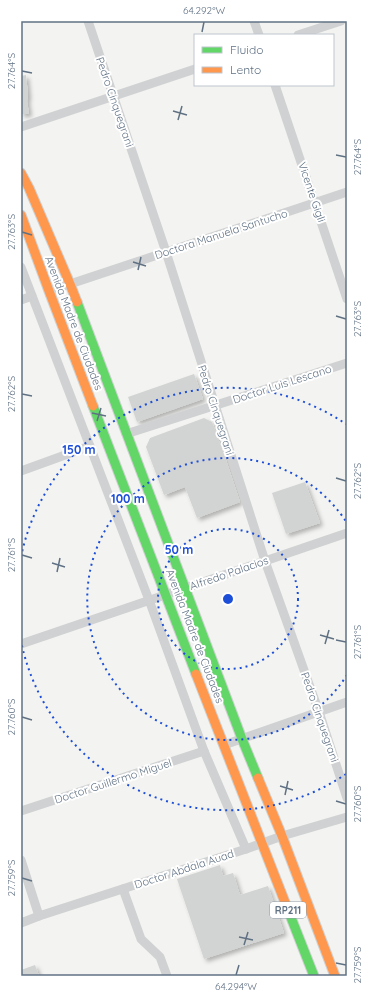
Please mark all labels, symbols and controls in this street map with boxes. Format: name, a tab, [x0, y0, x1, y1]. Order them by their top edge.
text: 64.292°W	[183, 4, 225, 17]
legend	[194, 34, 334, 86]
text: Fluido	[230, 42, 263, 57]
text: 27.764°S	[5, 53, 18, 89]
street label: Pedro Cinquegrani	[93, 55, 137, 149]
text: Lento	[230, 62, 261, 77]
text: 27.764°S	[351, 139, 364, 175]
street label: Vicente Gigli	[295, 160, 329, 224]
street label: Doctora Manuela Santucho	[153, 206, 290, 262]
text: 27.763°S	[5, 214, 18, 250]
street label: Avenida Madre de Ciudades	[42, 254, 106, 392]
text: 27.763°S	[351, 301, 364, 337]
street label: Doctor Luis Lescano	[231, 361, 334, 407]
street label: Pedro Cinquegrani	[195, 363, 237, 457]
text: 27.762°S	[5, 375, 18, 412]
text: 150 m	[62, 442, 96, 457]
text: 27.762°S	[351, 462, 364, 499]
text: 100 m	[111, 491, 145, 506]
text: 27.761°S	[5, 537, 18, 572]
text: 50 m	[165, 542, 193, 557]
street label: Alfredo Palacios	[188, 553, 270, 593]
street label: Avenida Madre de Ciudades	[163, 567, 227, 705]
centre of rings	[221, 592, 235, 606]
text: 27.761°S	[351, 624, 364, 659]
street label: Pedro Cinquegrani	[298, 670, 342, 764]
text: 27.760°S	[5, 698, 18, 735]
street label: Doctor Guillermo Miguel	[53, 755, 173, 807]
text: 27.760°S	[351, 785, 364, 822]
street label: Doctor Abdala Auad	[132, 846, 236, 892]
text: 27.759°S	[5, 859, 18, 896]
road number: RP211	[270, 902, 306, 918]
text: 27.759°S	[351, 946, 364, 983]
text: 64.294°W	[215, 980, 257, 993]

